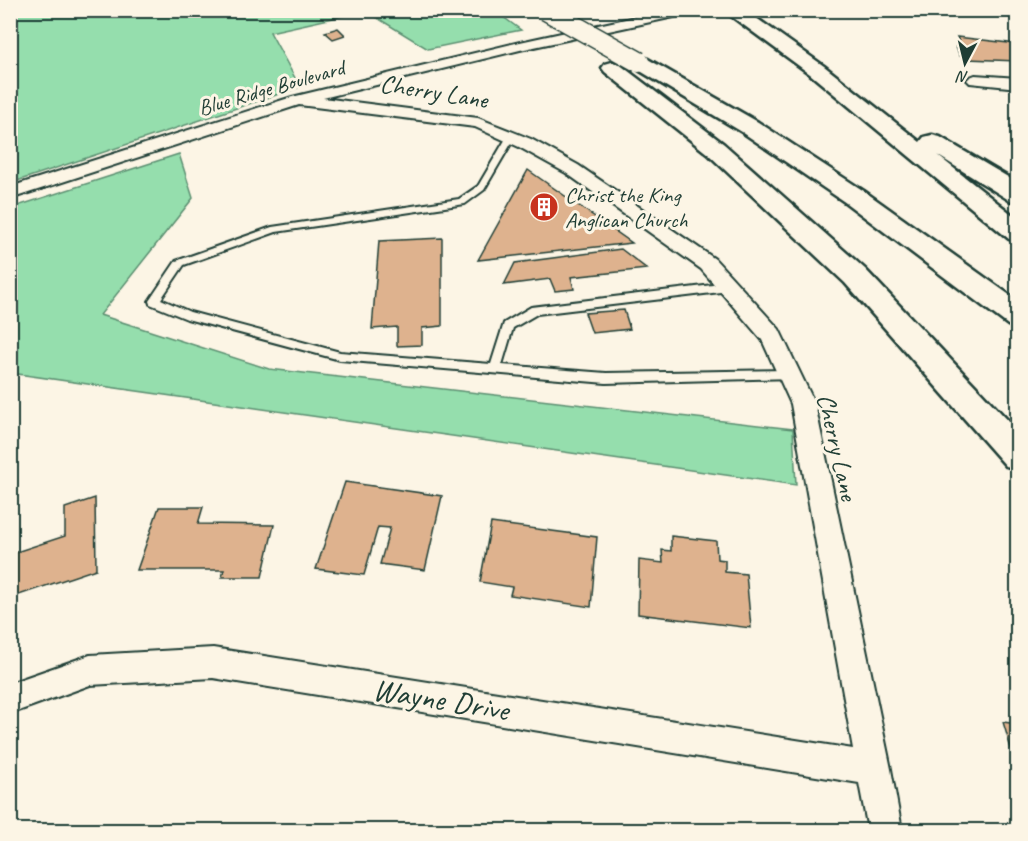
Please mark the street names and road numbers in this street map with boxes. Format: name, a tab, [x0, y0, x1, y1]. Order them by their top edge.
street label: Blue Ridge Boulevard	[195, 53, 351, 122]
street label: Cherry Lane	[378, 67, 492, 117]
street label: Cherry Lane	[809, 391, 866, 505]
street label: Wayne Drive	[370, 669, 514, 731]

